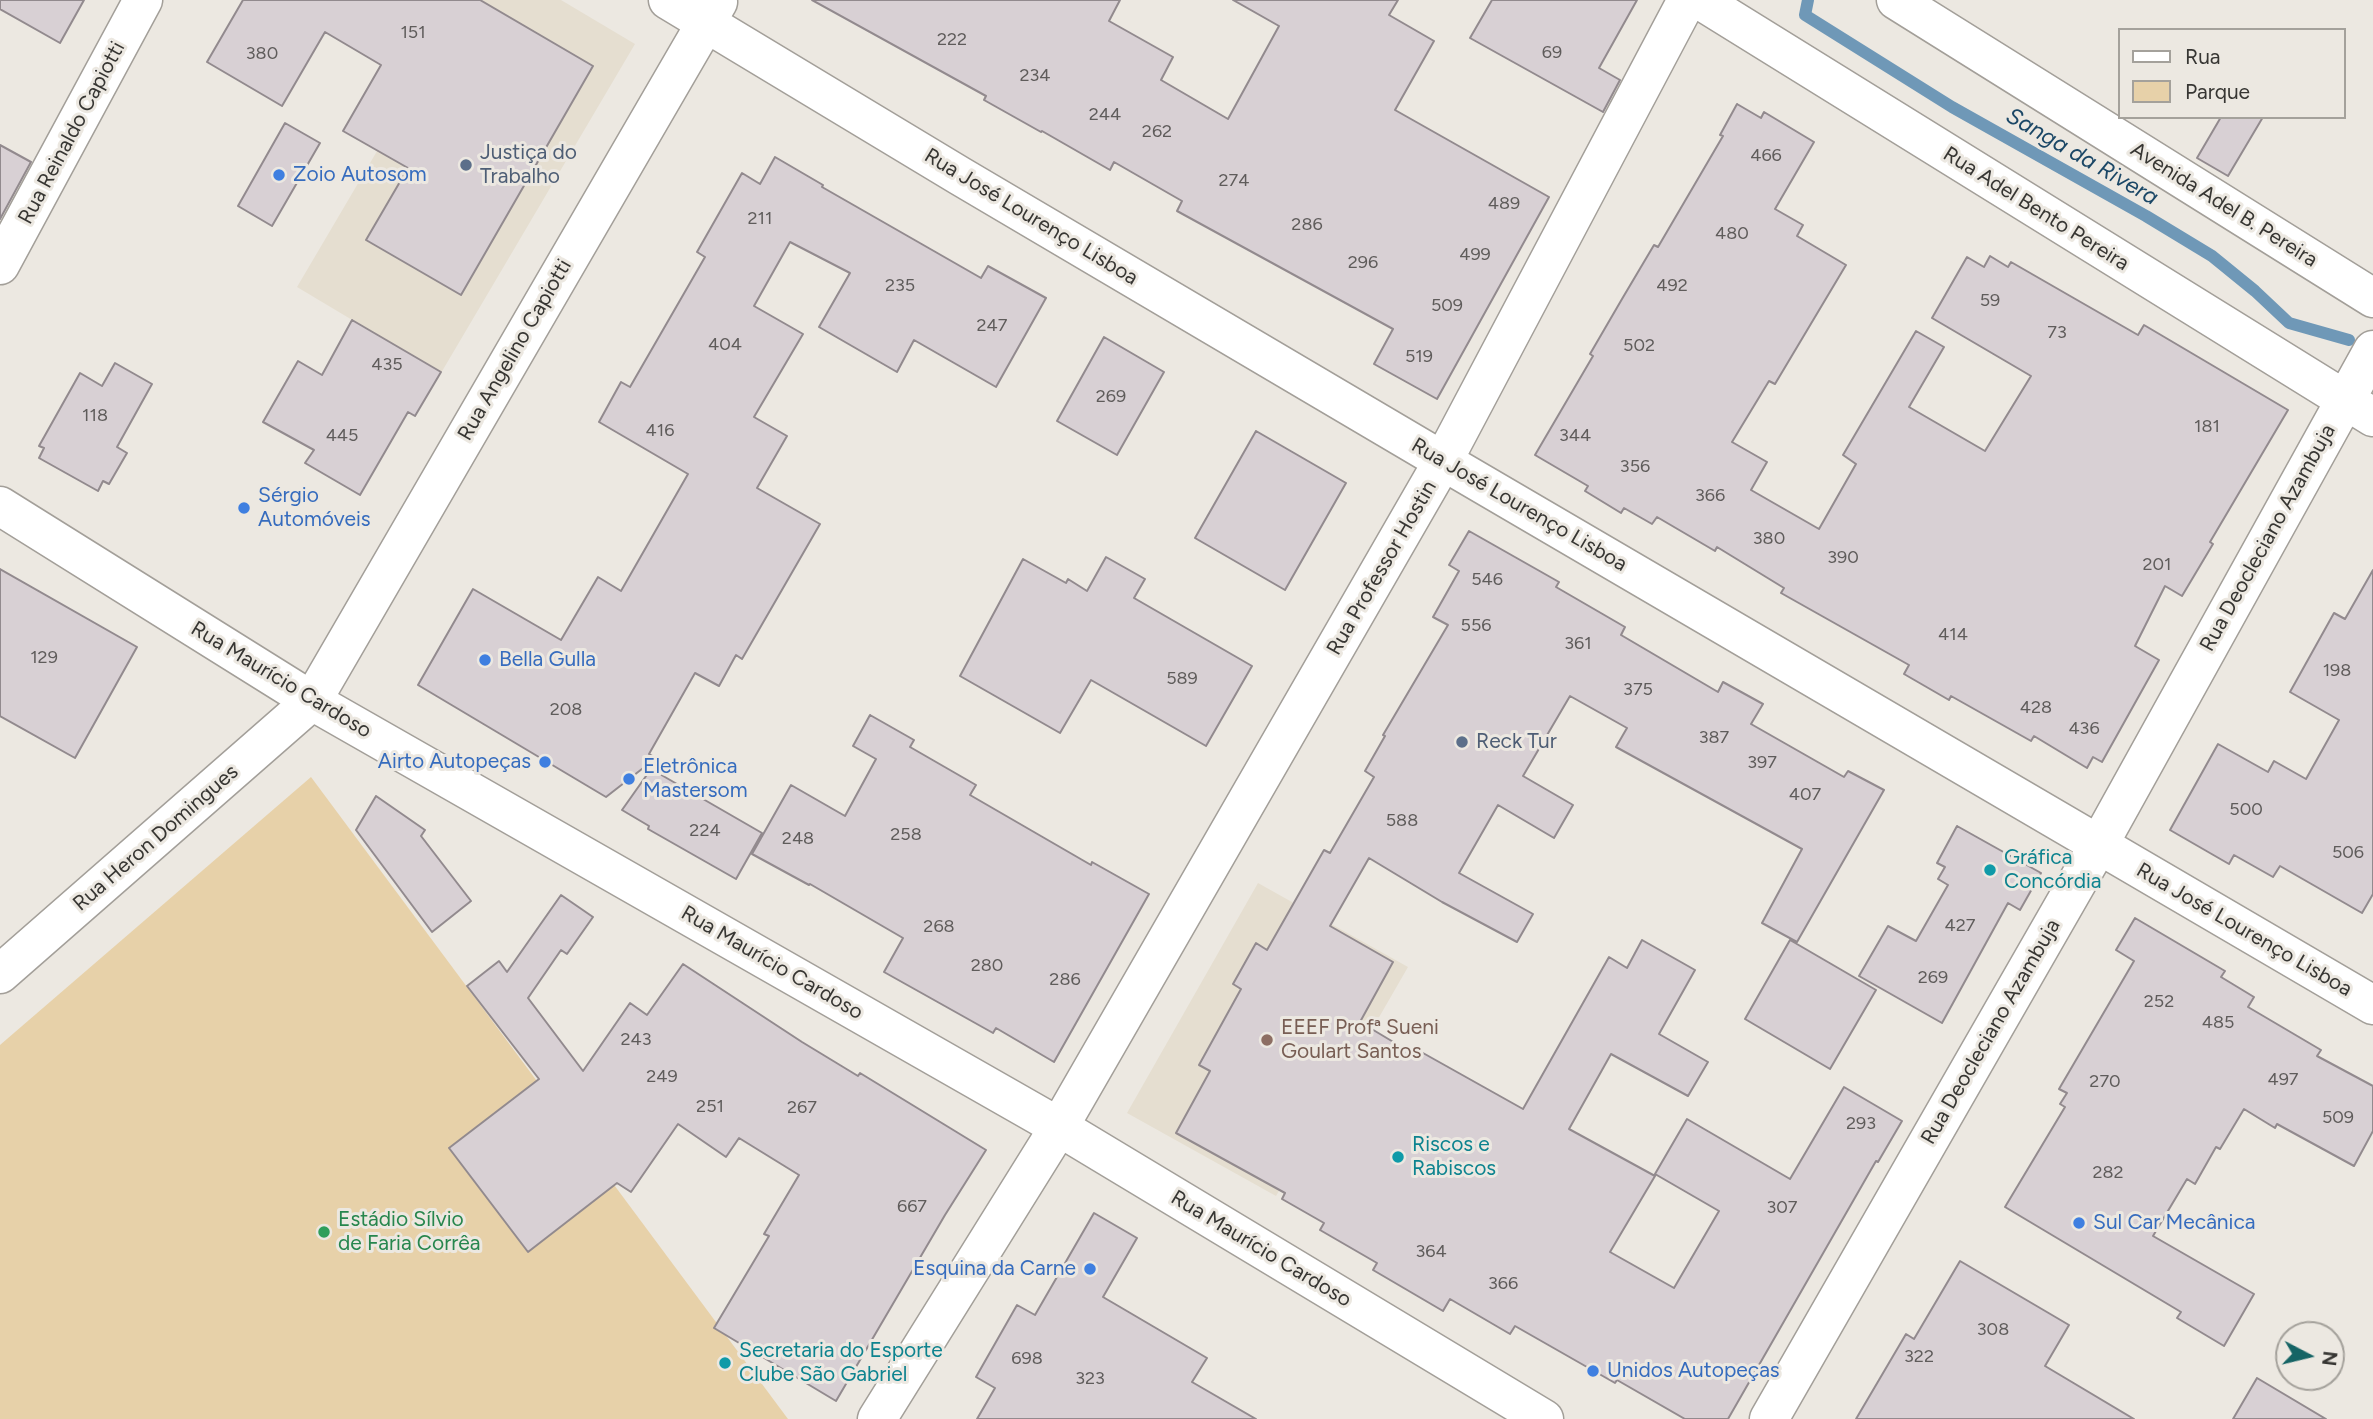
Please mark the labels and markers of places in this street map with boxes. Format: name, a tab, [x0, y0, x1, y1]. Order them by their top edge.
place label: Justiça do Trabalho	[480, 140, 577, 190]
marker: Justiça do Trabalho	[458, 157, 474, 173]
place label: Zoio Autosom	[293, 162, 427, 188]
marker: Zoio Autosom	[271, 167, 287, 183]
place label: Sérgio Automóveis	[258, 483, 371, 533]
marker: Sérgio Automóveis	[236, 500, 252, 516]
place label: Bella Gulla	[499, 647, 596, 673]
marker: Bella Gulla	[477, 652, 493, 668]
place label: Reck Tur	[1476, 729, 1557, 755]
marker: Reck Tur	[1454, 734, 1470, 750]
place label: Airto Autopeças	[378, 749, 531, 775]
marker: Airto Autopeças	[537, 754, 553, 770]
place label: Eletrônica Mastersom	[643, 754, 748, 804]
marker: Eletrônica Mastersom	[621, 771, 637, 787]
place label: Gráfica Concórdia	[2004, 845, 2102, 895]
marker: Gráfica Concórdia	[1982, 862, 1998, 878]
place label: EEEF Profª Sueni Goulart Santos	[1281, 1015, 1439, 1065]
marker: EEEF Profª Sueni Goulart Santos	[1259, 1032, 1275, 1048]
place label: Riscos e Rabiscos	[1412, 1132, 1496, 1182]
marker: Riscos e Rabiscos	[1390, 1149, 1406, 1165]
place label: Estádio Sílvio de Faria Corrêa	[338, 1207, 481, 1257]
place label: Sul Car Mecânica	[2093, 1210, 2255, 1236]
marker: Sul Car Mecânica	[2071, 1215, 2087, 1231]
marker: Estádio Sílvio de Faria Corrêa	[316, 1224, 332, 1240]
place label: Esquina da Carne	[913, 1256, 1076, 1282]
marker: Esquina da Carne	[1082, 1261, 1098, 1277]
place label: Secretaria do Esporte Clube São Gabriel	[739, 1338, 943, 1388]
marker: Secretaria do Esporte Clube São Gabriel	[717, 1355, 733, 1371]
place label: Unidos Autopeças	[1607, 1358, 1780, 1384]
marker: Unidos Autopeças	[1585, 1363, 1601, 1379]

